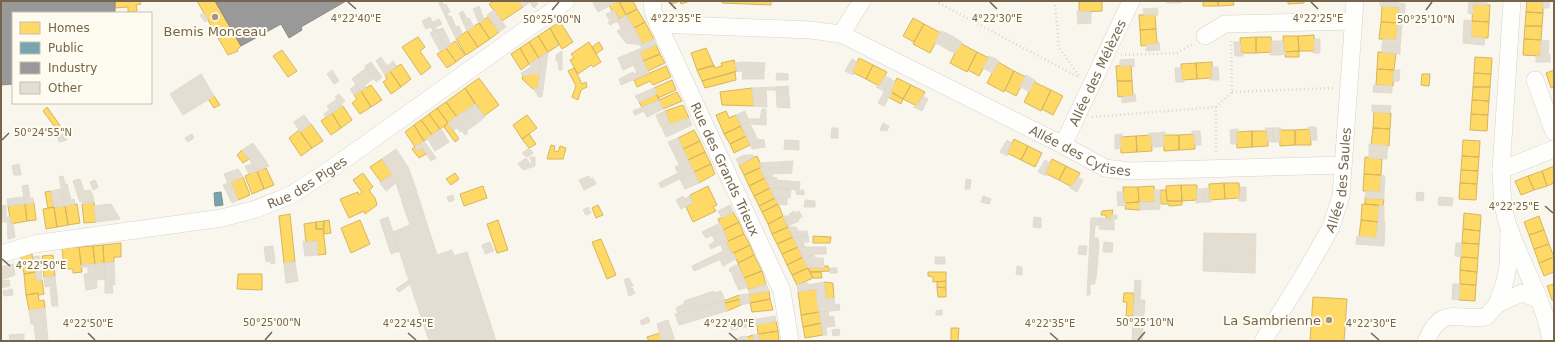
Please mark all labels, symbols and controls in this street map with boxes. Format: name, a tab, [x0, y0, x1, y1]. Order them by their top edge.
legend	[12, 12, 152, 104]
marker: Bemis Monceau	[210, 12, 220, 22]
text: 4°22'40"E	[331, 13, 381, 24]
text: 4°22'35"E	[651, 13, 701, 24]
text: 4°22'30"E	[972, 13, 1022, 24]
text: 4°22'25"E	[1293, 13, 1343, 24]
text: 50°25'00"N	[523, 14, 581, 25]
text: 50°25'10"N	[1397, 14, 1455, 25]
street label: Allée des Mélèzes	[1066, 17, 1129, 128]
text: Homes	[48, 21, 90, 35]
place label: Bemis Monceau	[164, 24, 266, 39]
text: Public	[48, 41, 84, 55]
text: Industry	[48, 61, 97, 75]
text: Other	[48, 81, 82, 95]
street label: Rue des Grands Trieux	[688, 100, 763, 239]
street label: Allée des Cytises	[1027, 122, 1132, 179]
text: 50°24'55"N	[14, 127, 72, 138]
street label: Allée des Saules	[1322, 127, 1353, 235]
street label: Rue des Piges	[265, 153, 350, 211]
text: 4°22'25"E	[1489, 201, 1539, 212]
text: 4°22'50"E	[16, 260, 66, 271]
place label: La Sambrienne	[1223, 313, 1321, 328]
marker: La Sambrienne	[1324, 315, 1334, 325]
text: 50°25'00"N	[243, 317, 301, 328]
text: 50°25'10"N	[1116, 317, 1174, 328]
text: 4°22'50"E	[63, 318, 113, 329]
text: 4°22'45"E	[383, 318, 433, 329]
text: 4°22'40"E	[704, 318, 754, 329]
text: 4°22'35"E	[1025, 318, 1075, 329]
text: 4°22'30"E	[1346, 318, 1396, 329]

